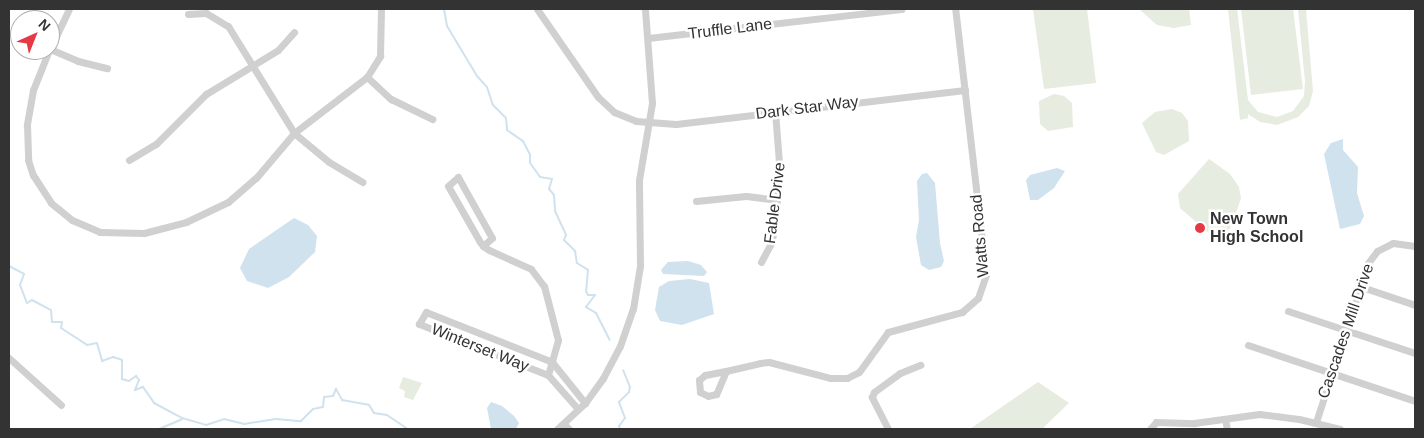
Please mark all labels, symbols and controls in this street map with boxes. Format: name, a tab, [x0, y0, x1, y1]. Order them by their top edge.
north arrow	[10, 10, 60, 60]
street label: Truffle Lane	[687, 14, 773, 44]
text: N	[36, 16, 54, 34]
street label: Dark Star Way	[755, 92, 859, 124]
street label: Fable Drive	[760, 161, 790, 245]
street label: Watts Road	[967, 194, 993, 278]
place label: New Town High School	[1210, 209, 1303, 247]
marker: New Town High School	[1194, 222, 1206, 234]
street label: Cascades Mill Drive	[1314, 261, 1378, 401]
street label: Winterset Way	[428, 320, 532, 376]

